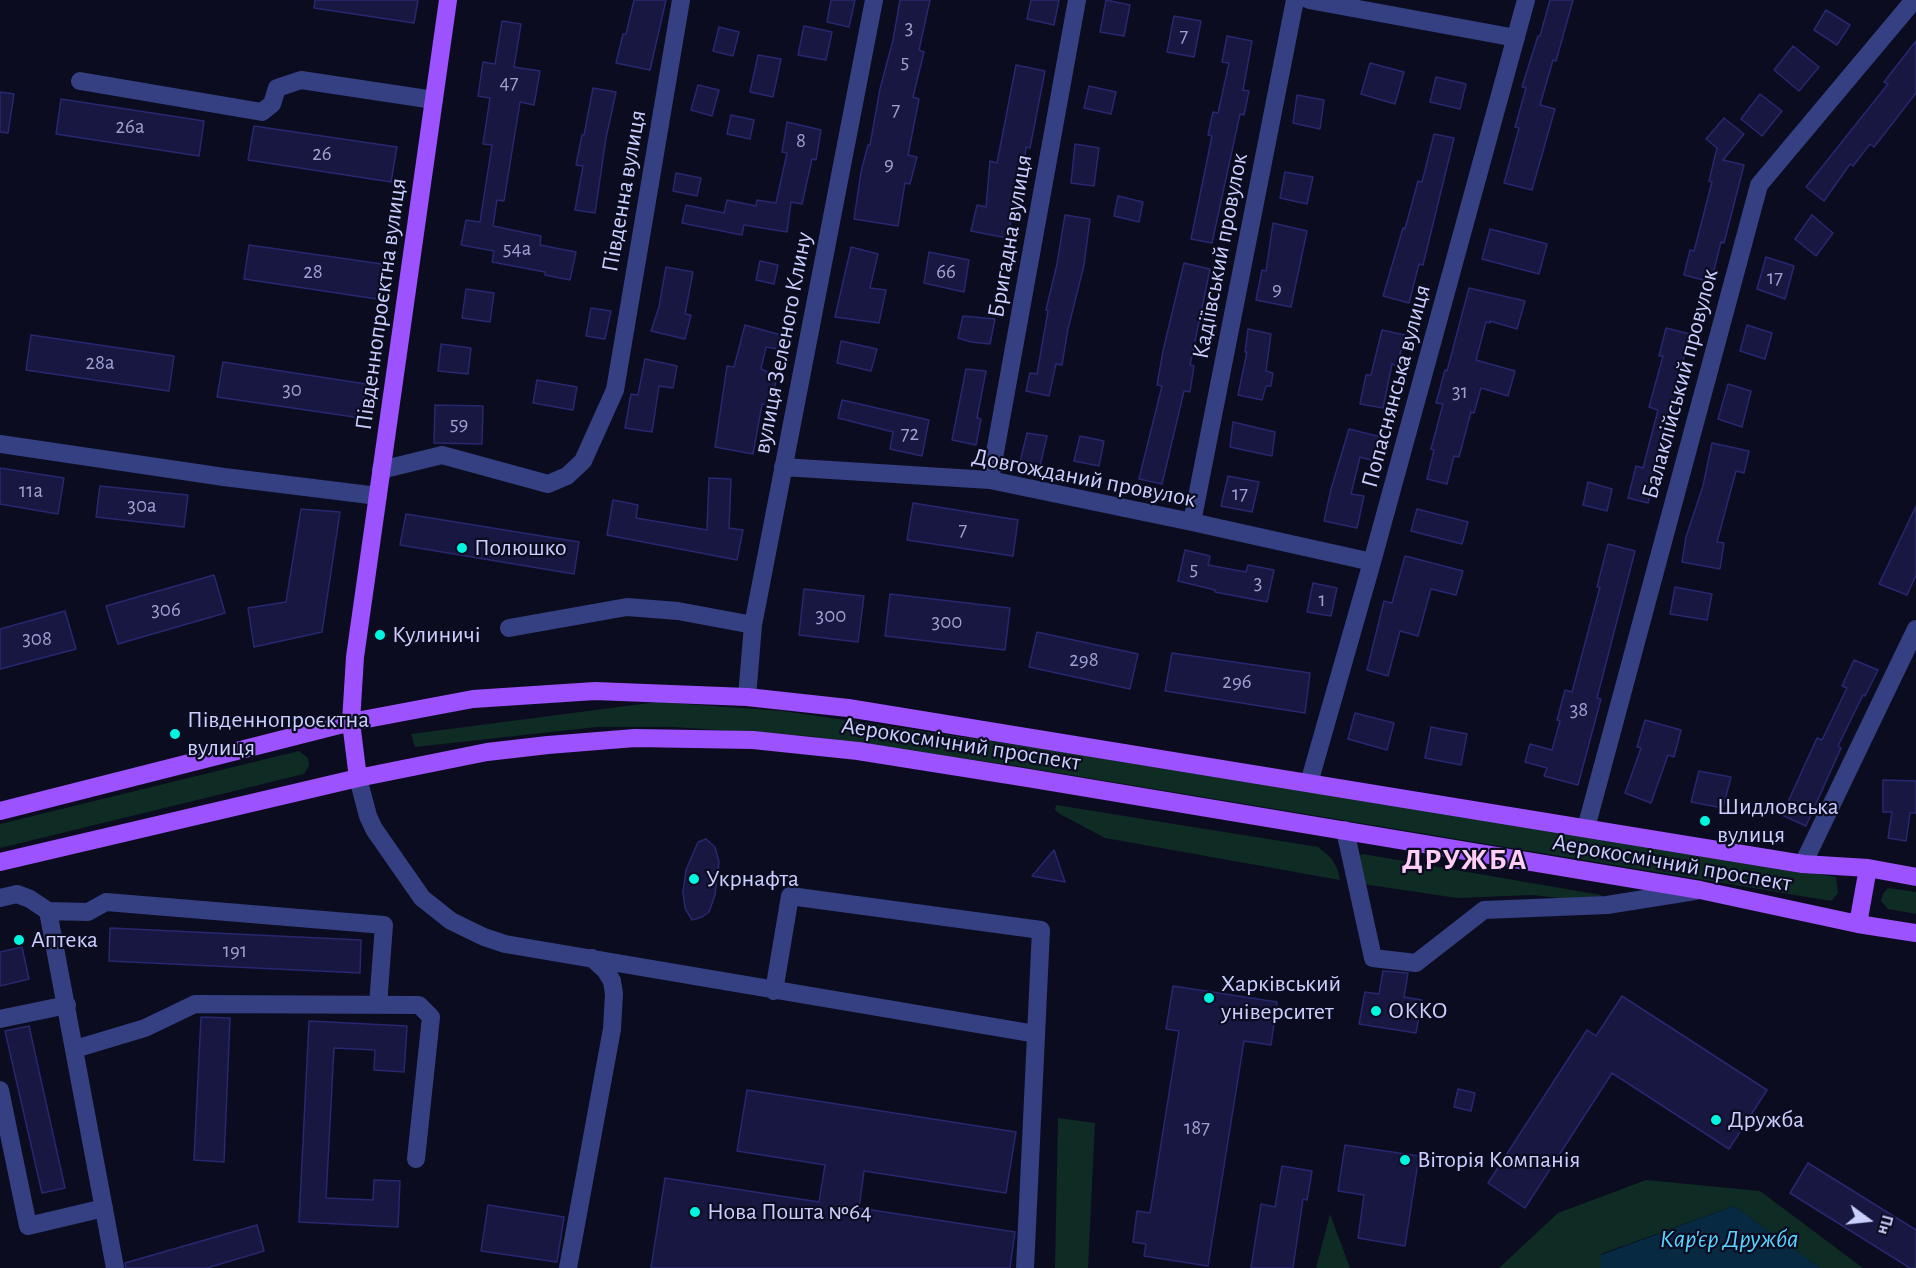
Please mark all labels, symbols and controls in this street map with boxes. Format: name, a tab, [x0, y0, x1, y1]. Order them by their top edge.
house number: 3	[905, 15, 913, 41]
house number: 7	[1180, 23, 1188, 49]
house number: 5	[901, 49, 909, 75]
house number: 47	[500, 70, 518, 96]
house number: 7	[892, 97, 900, 123]
street label: Південна вулиця	[596, 108, 652, 274]
house number: 26а	[115, 114, 145, 140]
house number: 8	[796, 128, 806, 154]
house number: 26	[312, 141, 332, 167]
house number: 9	[884, 151, 894, 177]
street label: Кадіївський провулок	[1186, 151, 1254, 361]
street label: Бригадна вулиця	[981, 152, 1039, 320]
street label: Південнопроєктна вулиця	[349, 176, 413, 432]
street label: вулиця Зеленого Клину	[747, 230, 819, 456]
house number: 54а	[503, 236, 531, 262]
house number: 28	[303, 259, 323, 285]
house number: 66	[936, 259, 956, 285]
house number: 17	[1767, 265, 1783, 291]
street label: Балаклійський провулок	[1635, 266, 1725, 502]
house number: 9	[1272, 276, 1282, 302]
street label: Попаснянська вулиця	[1355, 281, 1437, 491]
house number: 28а	[85, 350, 115, 376]
house number: 30	[282, 377, 302, 403]
house number: 31	[1452, 379, 1468, 405]
house number: 59	[450, 411, 468, 437]
house number: 72	[901, 421, 919, 447]
street label: Довгожданий провулок	[970, 442, 1198, 514]
house number: 11а	[19, 478, 43, 504]
house number: 17	[1232, 481, 1248, 507]
house number: 30а	[127, 493, 157, 519]
house number: 7	[959, 517, 967, 543]
place label: Полюшко	[474, 534, 567, 562]
marker: Полюшко	[455, 541, 469, 555]
house number: 5	[1190, 556, 1198, 582]
house number: 3	[1254, 570, 1262, 596]
house number: 1	[1318, 587, 1326, 613]
house number: 306	[151, 597, 181, 623]
house number: 300	[816, 603, 846, 629]
house number: 300	[932, 609, 962, 635]
place label: Кулиничі	[392, 621, 481, 649]
house number: 308	[22, 626, 52, 652]
marker: Кулиничі	[373, 628, 387, 642]
house number: 298	[1069, 647, 1099, 673]
house number: 296	[1222, 669, 1252, 695]
house number: 38	[1570, 697, 1588, 723]
place label: Південнопроєктна вулиця	[187, 706, 369, 762]
street label: Аерокосмічний проспект	[839, 711, 1083, 777]
marker: Південнопроєктна вулиця	[168, 727, 182, 741]
place label: Шидловська вулиця	[1717, 793, 1839, 849]
marker: Шидловська вулиця	[1698, 814, 1712, 828]
street label: Аерокосмічний проспект	[1550, 828, 1794, 898]
district label: ДРУЖБА	[1402, 842, 1528, 878]
place label: Укрнафта	[706, 865, 799, 893]
marker: Укрнафта	[687, 872, 701, 886]
place label: Аптека	[31, 926, 98, 954]
marker: Аптека	[12, 933, 26, 947]
house number: 191	[223, 938, 247, 964]
place label: Харківський університет	[1221, 970, 1341, 1026]
marker: Харківський університет	[1202, 991, 1216, 1005]
place label: ОККО	[1388, 997, 1448, 1025]
marker: ОККО	[1369, 1004, 1383, 1018]
place label: Дружба	[1728, 1106, 1804, 1134]
marker: Дружба	[1709, 1113, 1723, 1127]
house number: 187	[1184, 1115, 1210, 1141]
place label: Віторія Компанія	[1417, 1146, 1580, 1174]
marker: Віторія Компанія	[1398, 1153, 1412, 1167]
north arrow	[1838, 1190, 1898, 1250]
place label: Нова Пошта №64	[707, 1198, 872, 1226]
marker: Нова Пошта №64	[688, 1205, 702, 1219]
text: Пн	[1875, 1213, 1896, 1236]
water label: Кар'єр Дружба	[1660, 1223, 1798, 1255]

